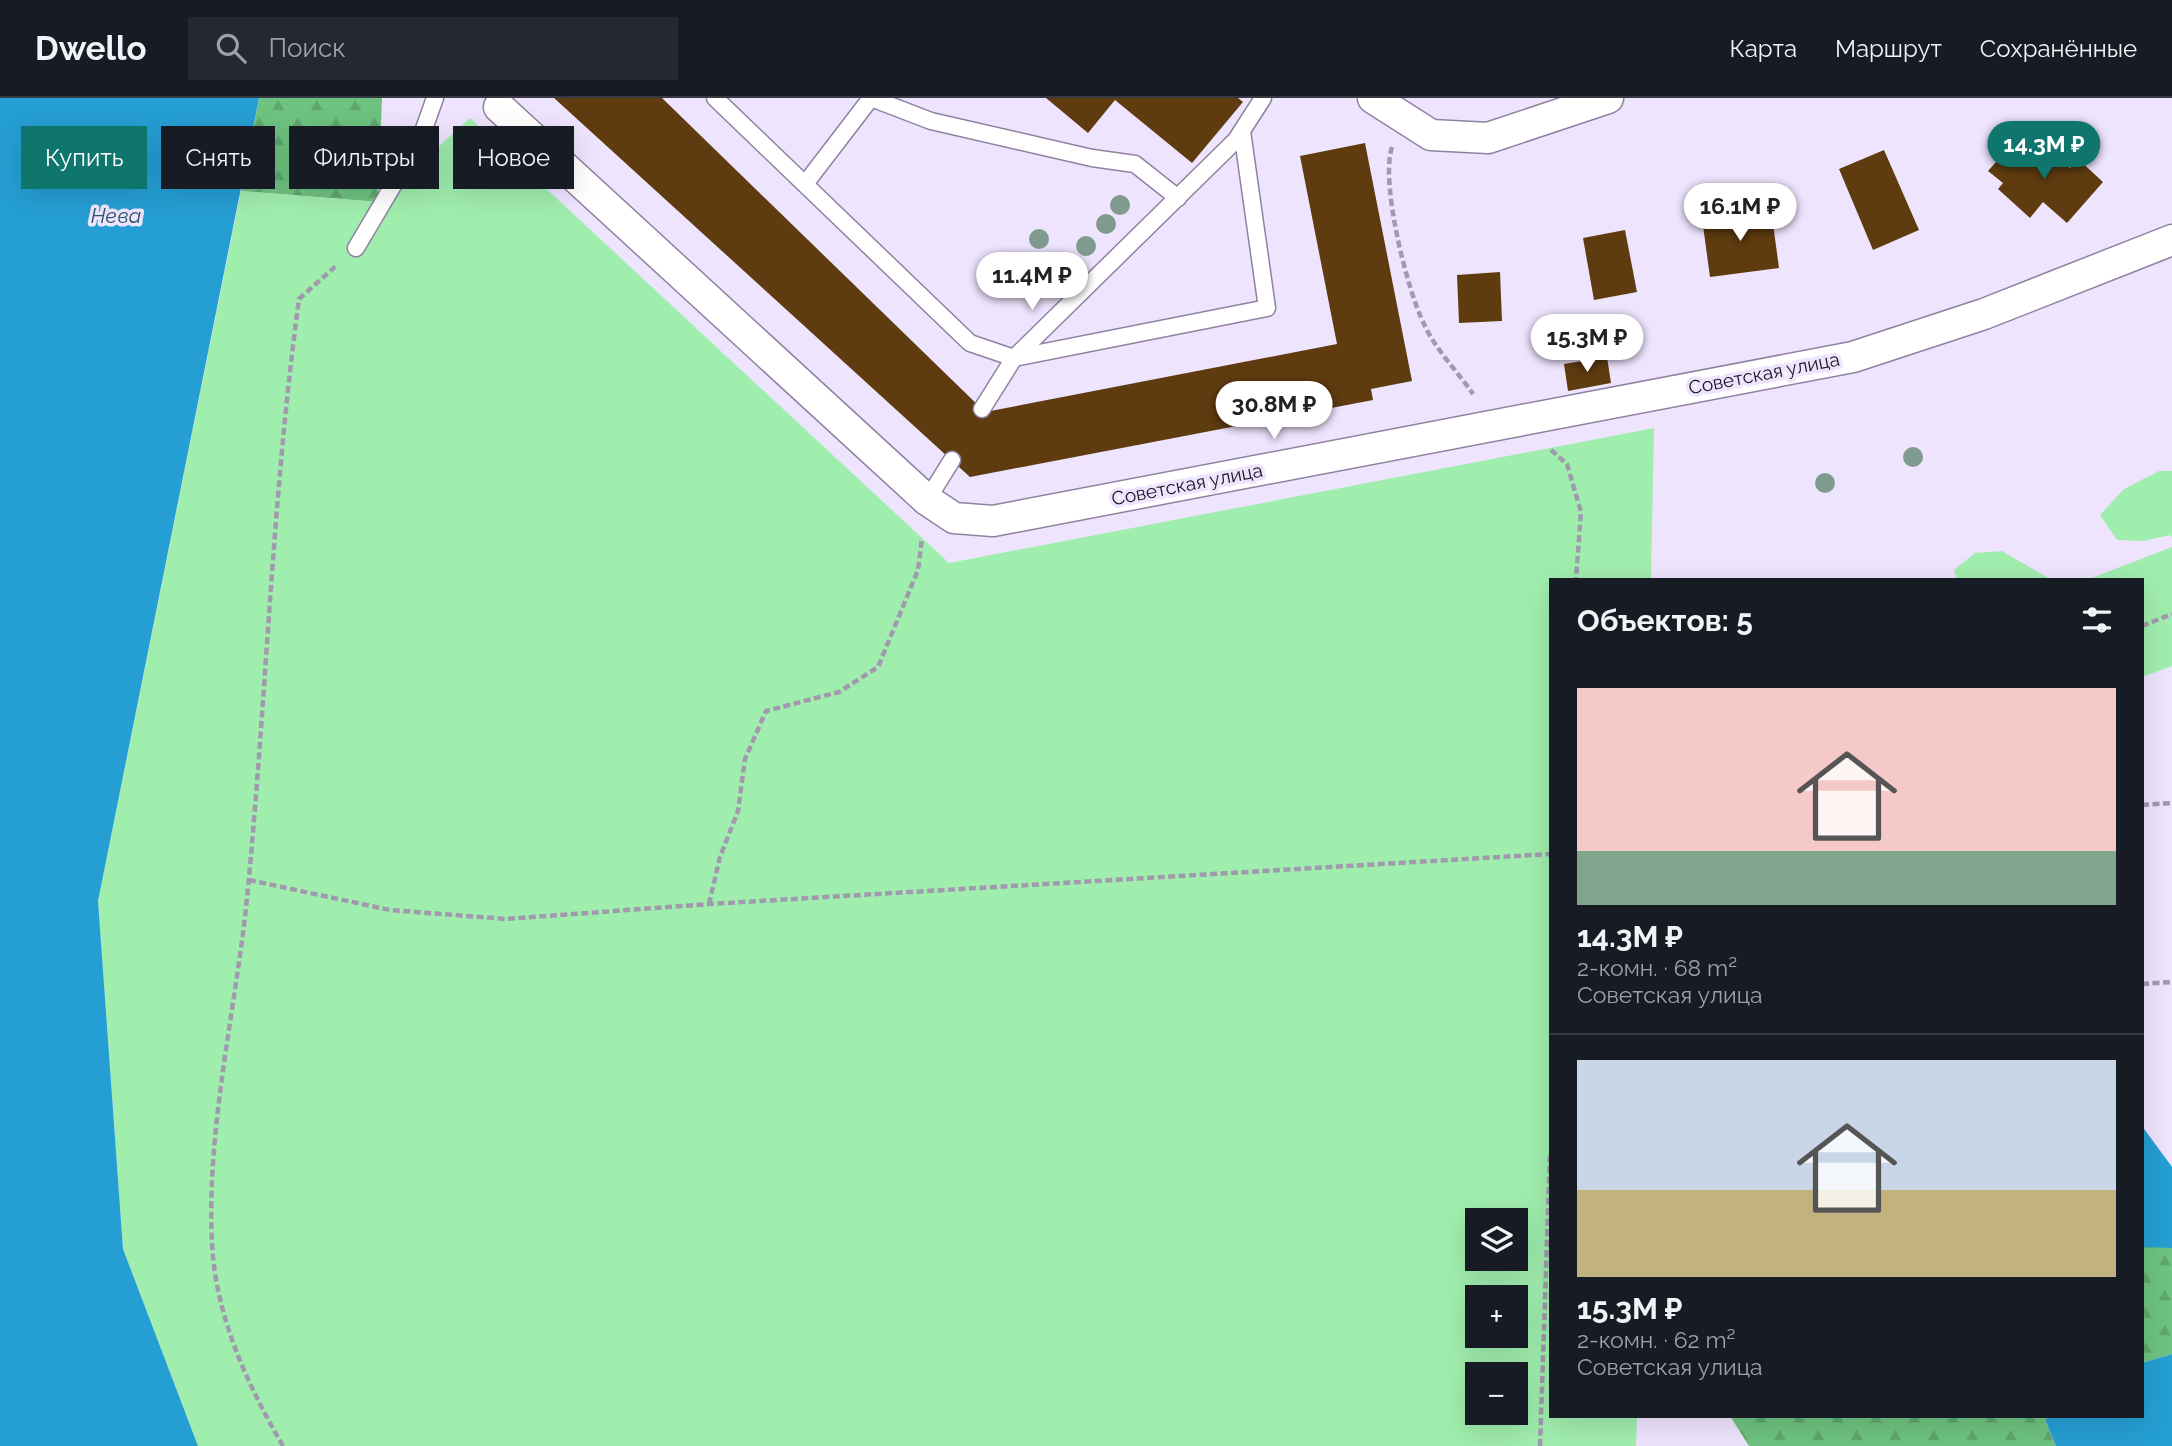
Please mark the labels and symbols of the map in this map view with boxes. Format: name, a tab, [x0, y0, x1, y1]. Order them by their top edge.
pin: 14.3M ₽	[1979, 122, 2109, 181]
pin: 16.1M ₽	[1675, 184, 1805, 243]
water label: Нева	[91, 203, 141, 228]
pin: 11.4M ₽	[967, 252, 1097, 312]
pin: 15.3M ₽	[1522, 314, 1652, 374]
street label: Советская улица	[1687, 348, 1841, 398]
pin: 30.8M ₽	[1209, 382, 1339, 441]
street label: Советская улица	[1110, 459, 1264, 509]

